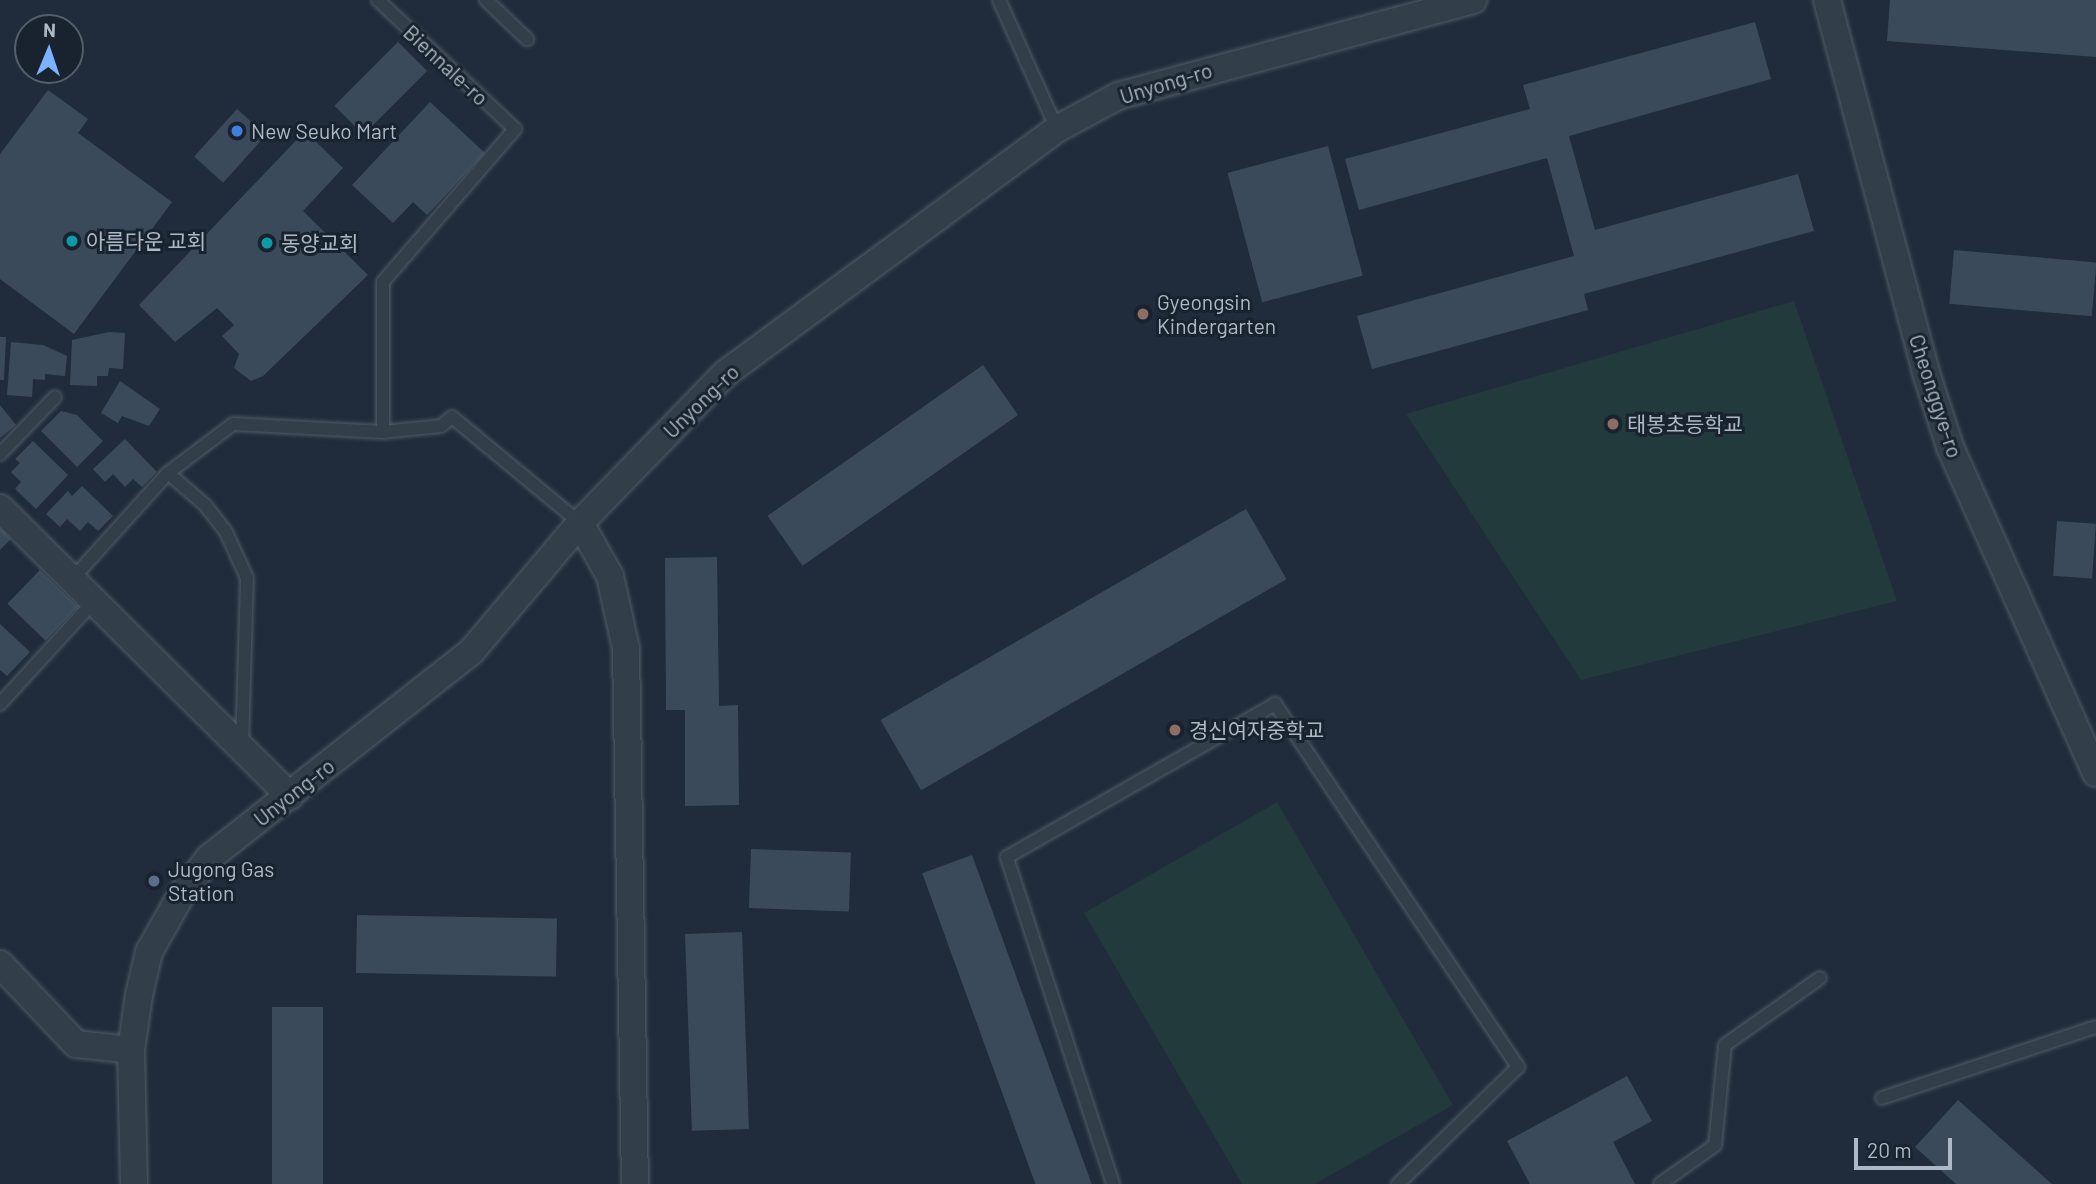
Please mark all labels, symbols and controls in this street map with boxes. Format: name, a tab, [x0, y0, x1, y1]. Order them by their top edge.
north arrow	[14, 14, 84, 84]
text: N	[43, 18, 56, 41]
street label: Biennale-ro	[399, 20, 493, 110]
street label: Unyong-ro	[1117, 57, 1215, 109]
place label: New Seuko Mart	[251, 118, 397, 144]
marker: New Seuko Mart	[229, 123, 245, 139]
place label: 아름다운 교회	[86, 228, 206, 254]
place label: 동양교회	[281, 230, 358, 256]
marker: 아름다운 교회	[64, 233, 80, 249]
marker: 동양교회	[259, 235, 275, 251]
place label: Gyeongsin Kindergarten	[1157, 289, 1276, 339]
marker: Gyeongsin Kindergarten	[1135, 306, 1151, 322]
street label: Cheonggye-ro	[1904, 331, 1968, 461]
street label: Unyong-ro	[658, 359, 744, 443]
place label: 태봉초등학교	[1627, 411, 1743, 437]
marker: 태봉초등학교	[1605, 416, 1621, 432]
place label: 경신여자중학교	[1189, 717, 1324, 743]
marker: 경신여자중학교	[1167, 722, 1183, 738]
street label: Unyong-ro	[249, 753, 339, 831]
place label: Jugong Gas Station	[168, 856, 274, 906]
marker: Jugong Gas Station	[146, 873, 162, 889]
scale bar	[1858, 1124, 1956, 1168]
text: 20 m	[1867, 1137, 1912, 1162]

